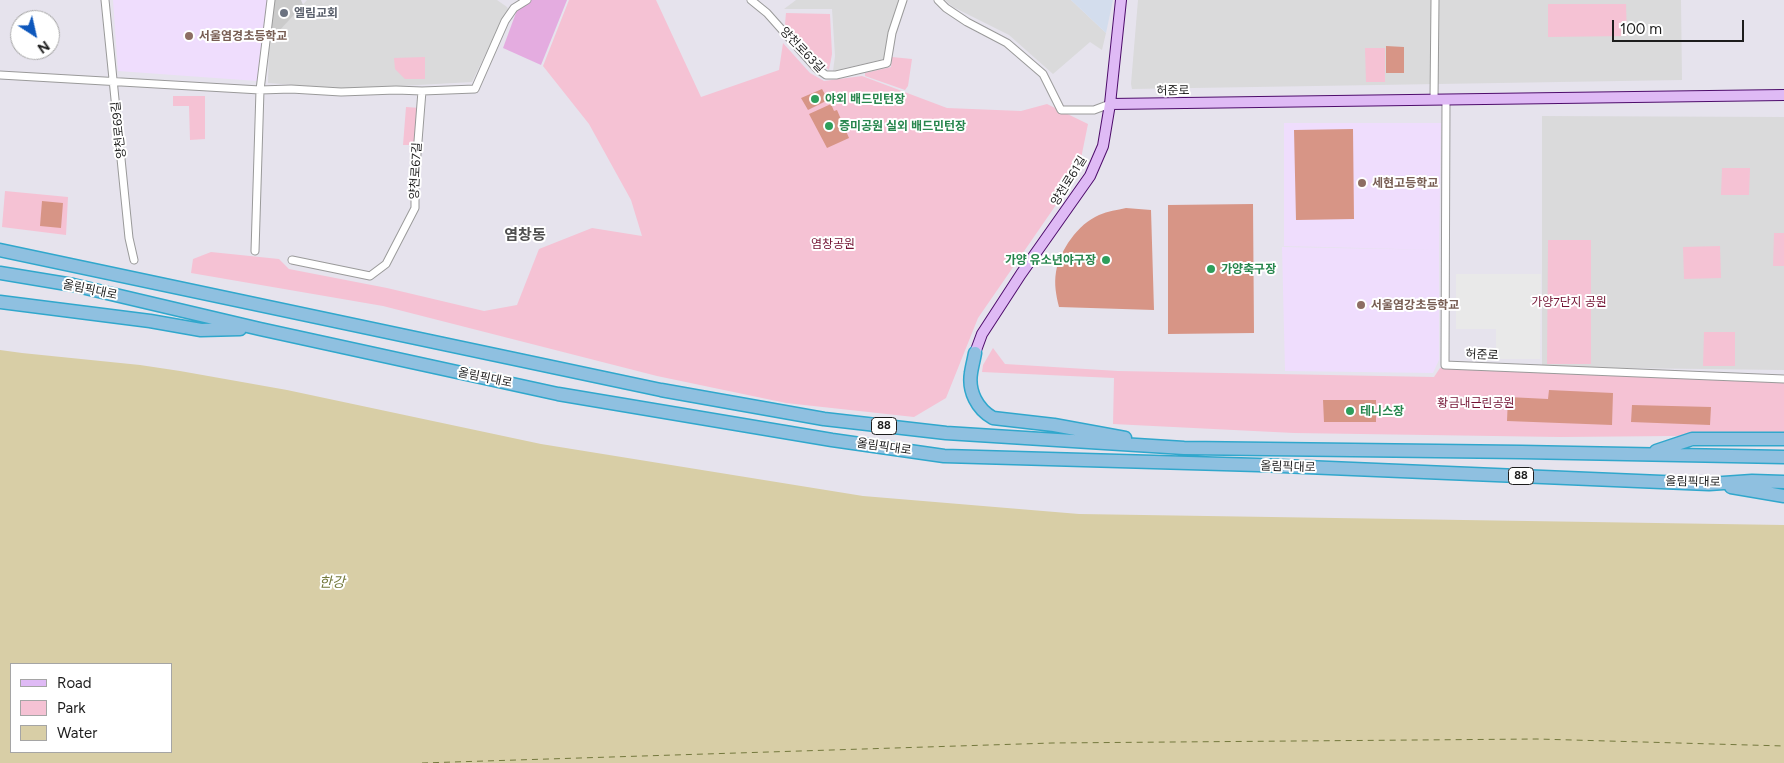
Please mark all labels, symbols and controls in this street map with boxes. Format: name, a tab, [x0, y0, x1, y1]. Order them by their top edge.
place label: 엘림교회	[294, 6, 338, 20]
marker: 엘림교회	[278, 7, 290, 19]
north arrow	[10, 10, 60, 60]
scale bar	[1614, 10, 1746, 42]
text: 100 m	[1620, 20, 1662, 38]
street label: 양천로63길	[777, 24, 827, 76]
place label: 서울염경초등학교	[199, 29, 287, 43]
marker: 서울염경초등학교	[183, 30, 195, 42]
text: N	[34, 37, 53, 57]
street label: 허준로	[1156, 84, 1190, 98]
place label: 야외 배드민턴장	[825, 92, 905, 106]
marker: 야외 배드민턴장	[809, 93, 821, 105]
street label: 양천로69길	[109, 101, 129, 159]
place label: 증미공원 실외 배드민턴장	[839, 119, 966, 133]
marker: 증미공원 실외 배드민턴장	[823, 120, 835, 132]
street label: 양천로67길	[407, 142, 425, 200]
street label: 양천로61길	[1048, 153, 1090, 209]
place label: 세현고등학교	[1372, 176, 1438, 190]
marker: 세현고등학교	[1356, 177, 1368, 189]
district label: 염창동	[504, 227, 546, 245]
park label: 염창공원	[811, 237, 855, 251]
place label: 가양 유소년야구장	[1005, 253, 1096, 267]
marker: 가양 유소년야구장	[1100, 254, 1112, 266]
place label: 가양축구장	[1221, 262, 1276, 276]
marker: 가양축구장	[1205, 263, 1217, 275]
street label: 올림픽대로	[62, 277, 118, 303]
park label: 가양7단지 공원	[1531, 295, 1607, 309]
place label: 서울염강초등학교	[1371, 298, 1459, 312]
marker: 서울염강초등학교	[1355, 299, 1367, 311]
street label: 허준로	[1465, 347, 1499, 363]
street label: 올림픽대로	[457, 365, 513, 391]
park label: 황금내근린공원	[1437, 396, 1515, 410]
place label: 테니스장	[1360, 404, 1404, 418]
marker: 테니스장	[1344, 405, 1356, 417]
road number: 88	[872, 418, 896, 434]
street label: 올림픽대로	[856, 436, 912, 458]
street label: 올림픽대로	[1260, 459, 1316, 475]
road number: 88	[1508, 468, 1534, 484]
street label: 올림픽대로	[1665, 474, 1721, 490]
water label: 한강	[319, 575, 345, 591]
legend	[10, 663, 172, 753]
text: Road	[57, 674, 92, 692]
text: Park	[57, 699, 86, 717]
text: Water	[57, 724, 97, 742]

